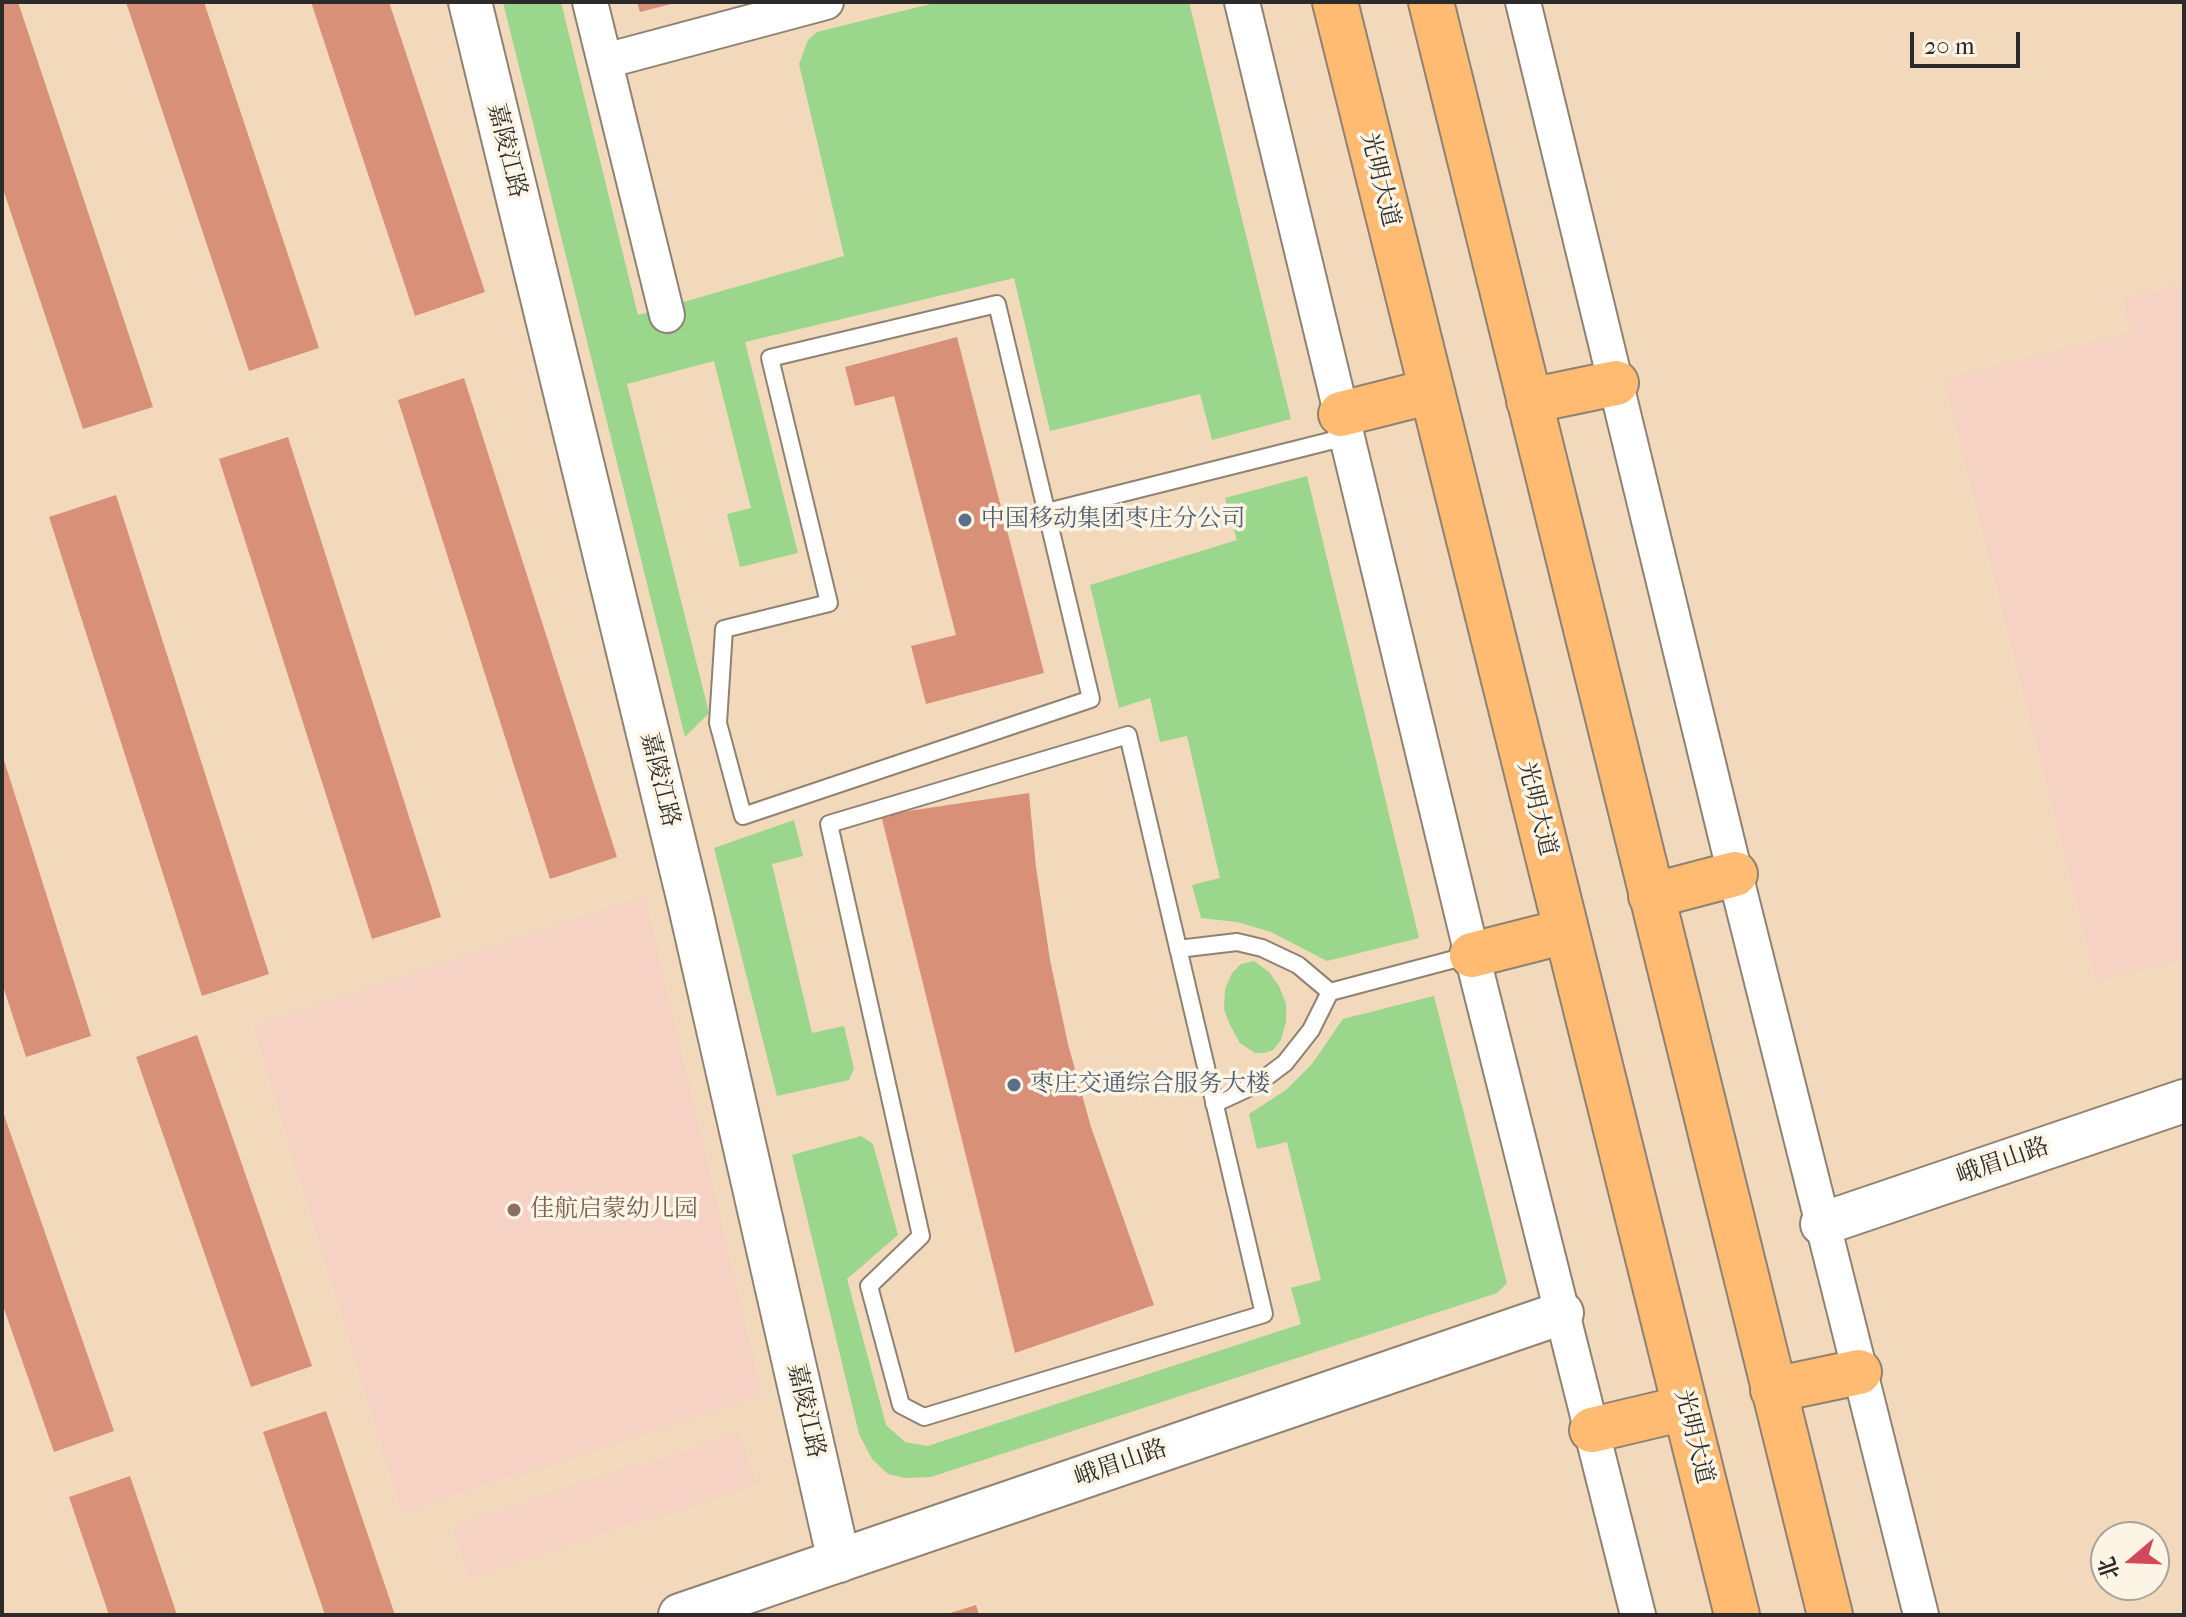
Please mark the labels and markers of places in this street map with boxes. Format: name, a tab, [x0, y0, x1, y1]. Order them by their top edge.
place label: 中国移动集团枣庄分公司	[981, 506, 1245, 534]
marker: 中国移动集团枣庄分公司	[956, 511, 974, 529]
place label: 枣庄交通综合服务大楼	[1030, 1071, 1270, 1099]
marker: 枣庄交通综合服务大楼	[1005, 1076, 1023, 1094]
place label: 佳航启蒙幼儿园	[530, 1196, 698, 1224]
marker: 佳航启蒙幼儿园	[505, 1201, 523, 1219]

